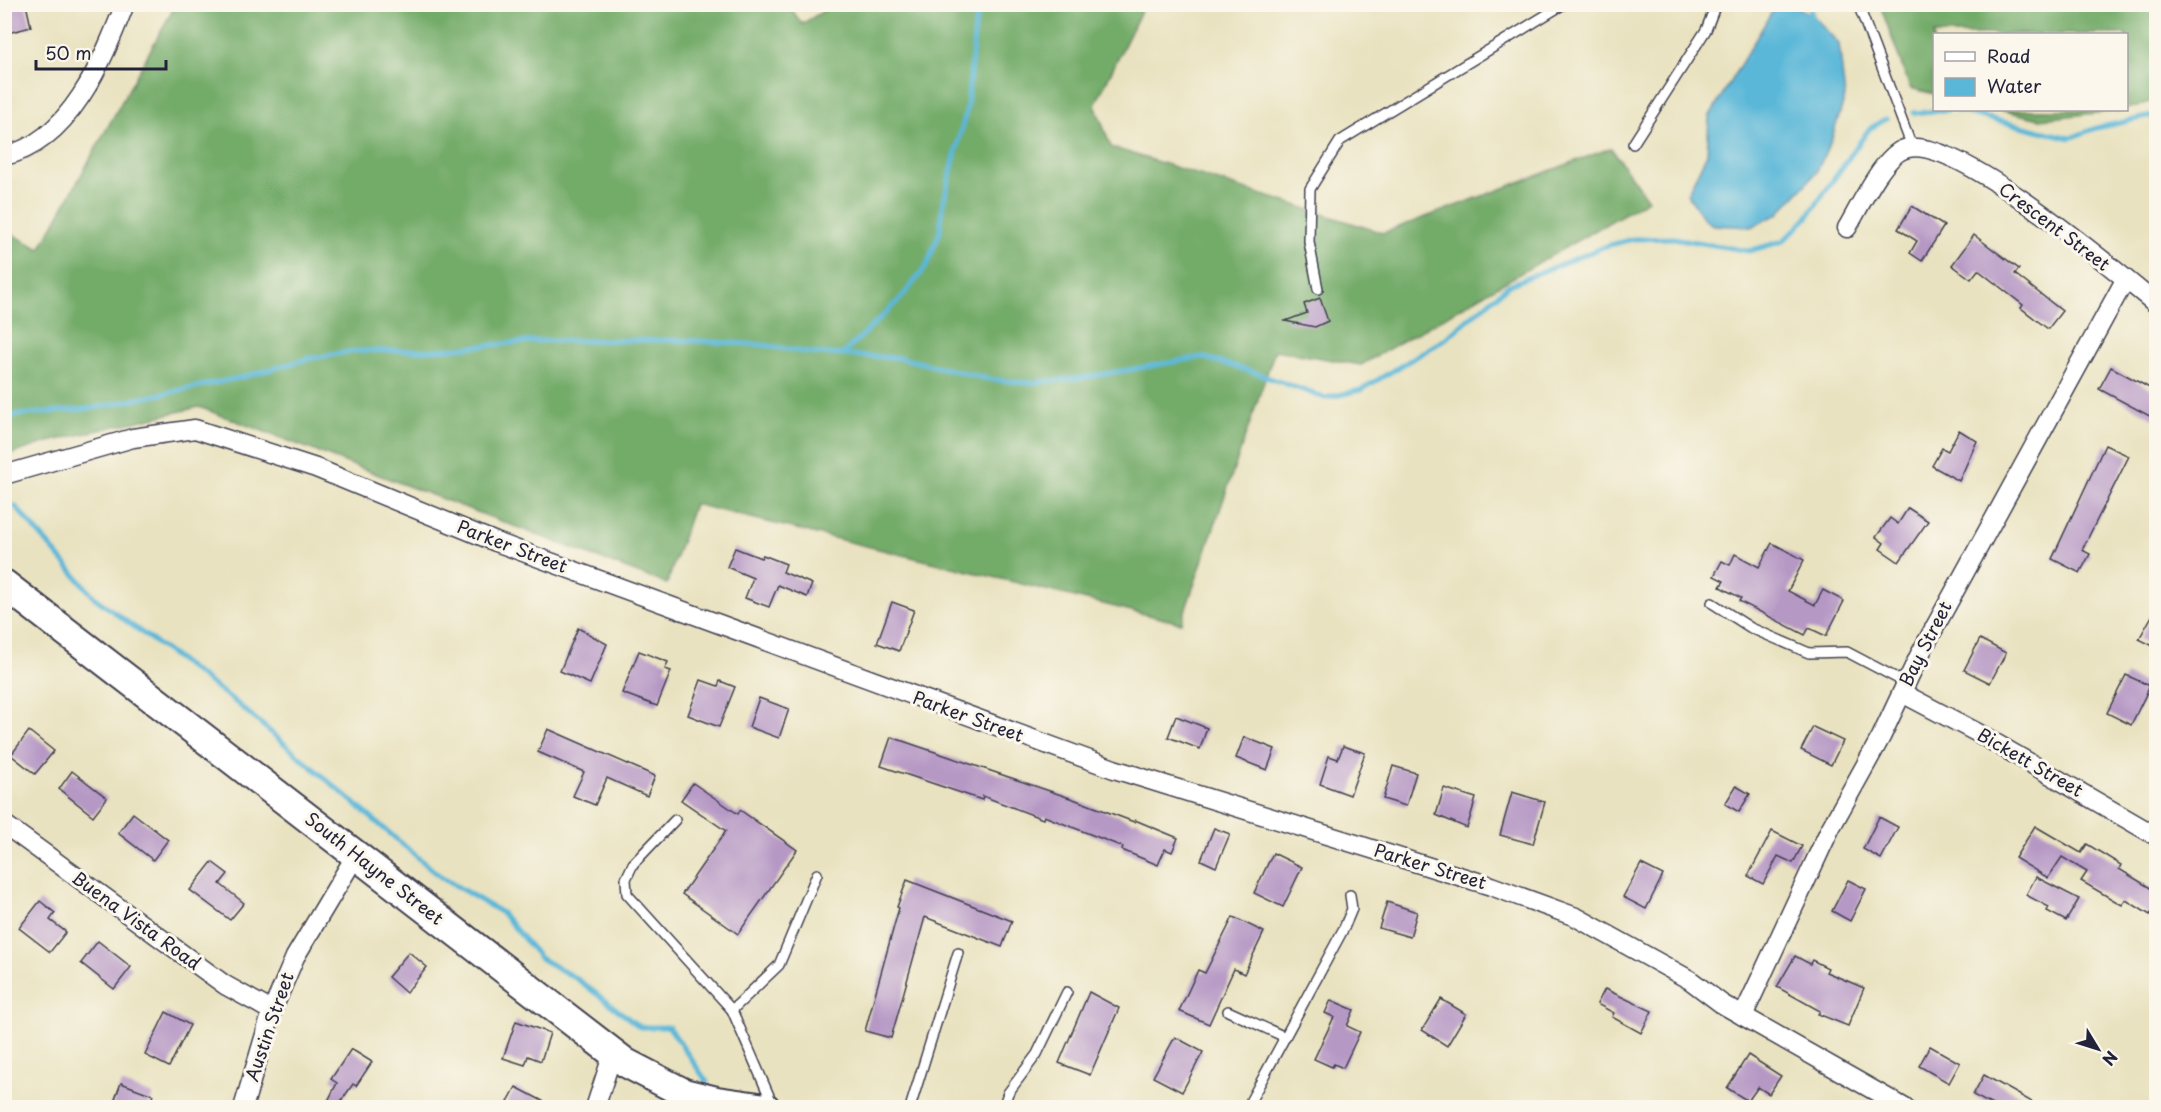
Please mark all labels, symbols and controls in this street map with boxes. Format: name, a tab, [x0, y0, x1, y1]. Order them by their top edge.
scale bar	[36, 33, 166, 71]
legend	[1933, 33, 2128, 111]
text: 50 m	[45, 39, 92, 66]
text: Road	[1987, 42, 2031, 69]
text: Water	[1987, 72, 2042, 99]
street label: Crescent Street	[1994, 175, 2116, 277]
street label: Parker Street	[454, 512, 572, 579]
street label: Bay Street	[1892, 596, 1958, 691]
street label: Parker Street	[909, 683, 1028, 748]
street label: Bickett Street	[1973, 720, 2089, 803]
street label: South Hayne Street	[300, 805, 450, 931]
street label: Parker Street	[1371, 836, 1490, 895]
street label: Buena Vista Road	[67, 864, 207, 976]
street label: Austin Street	[237, 968, 300, 1085]
north arrow	[2068, 1019, 2128, 1079]
text: N	[2097, 1046, 2124, 1071]

